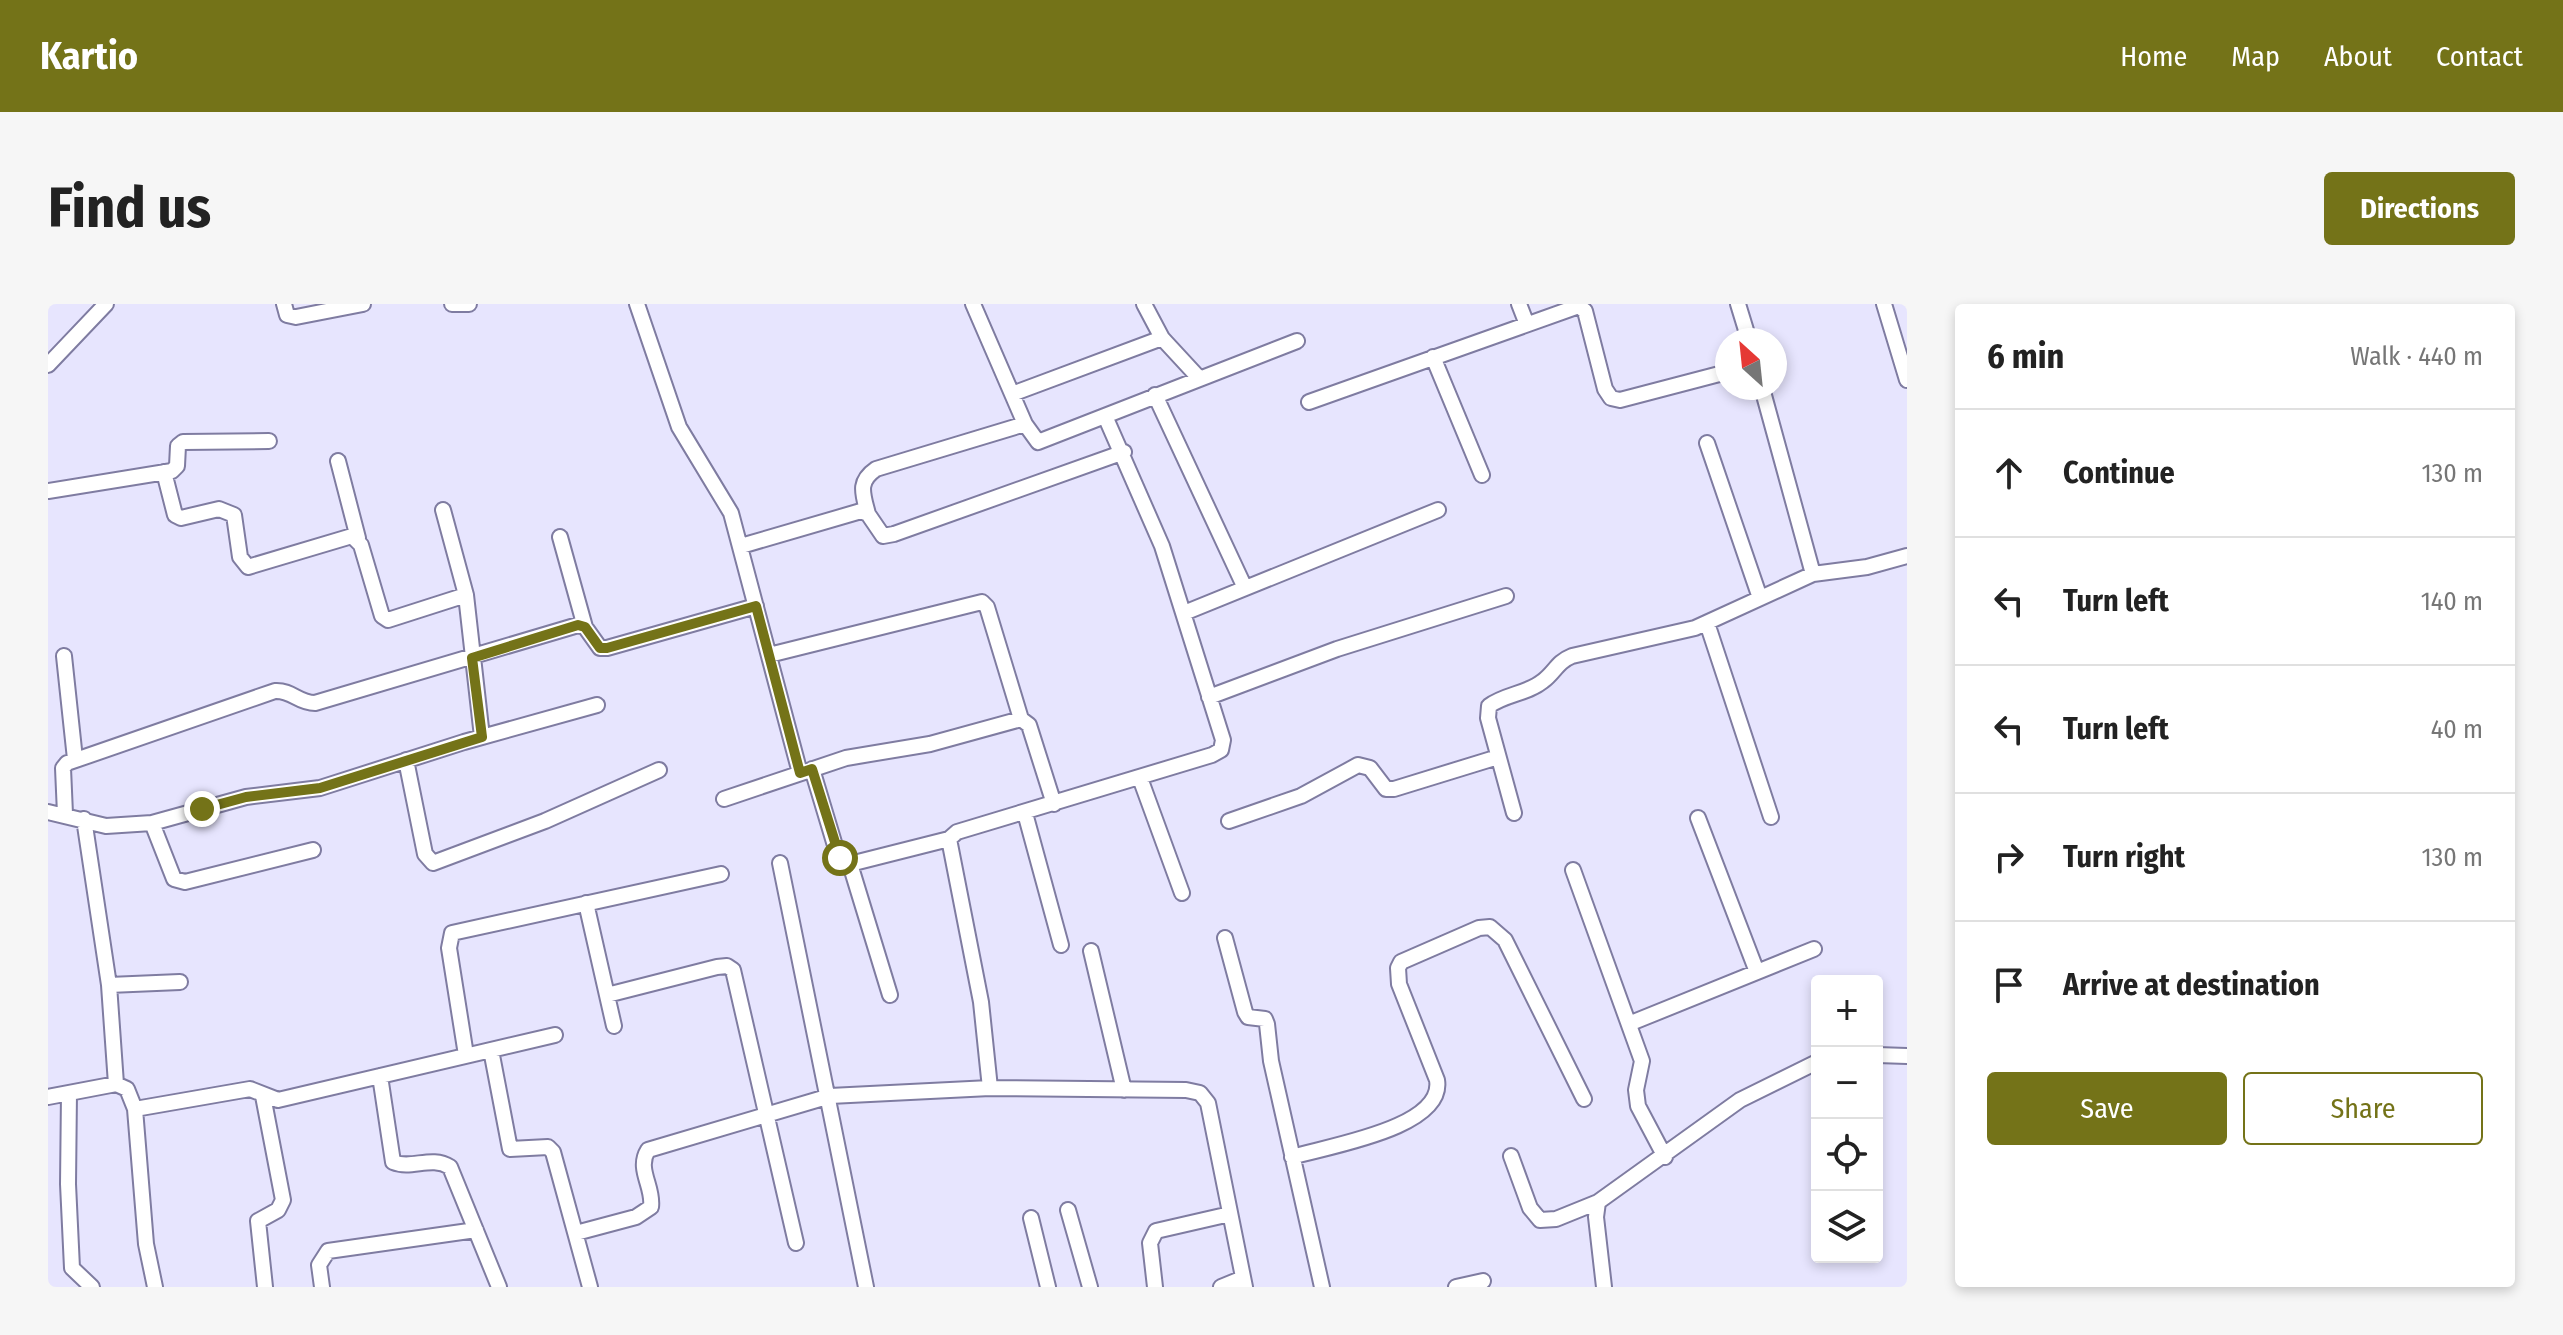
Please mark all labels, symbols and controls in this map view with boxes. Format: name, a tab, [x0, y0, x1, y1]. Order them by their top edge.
text: Kartio	[40, 33, 138, 79]
text: Home	[2120, 40, 2187, 73]
text: Map	[2231, 40, 2280, 73]
text: About	[2324, 40, 2392, 73]
text: Contact	[2436, 40, 2523, 73]
button: Directions	[2324, 172, 2515, 245]
text: Find us	[48, 175, 211, 242]
north arrow	[1715, 328, 1787, 400]
text: 6 min	[1987, 336, 2064, 377]
text: Walk · 440 m	[2350, 341, 2483, 372]
icon: ahead	[1987, 451, 2031, 495]
text: Continue	[2063, 455, 2175, 491]
text: 130 m	[2421, 458, 2483, 489]
icon: left	[1987, 579, 2031, 623]
text: Turn left	[2063, 583, 2169, 619]
text: 140 m	[2421, 586, 2483, 617]
icon: left	[1987, 707, 2031, 751]
text: Turn left	[2063, 711, 2169, 747]
text: 40 m	[2431, 714, 2483, 745]
route end	[184, 791, 220, 827]
icon: right	[1987, 835, 2031, 879]
text: Turn right	[2063, 839, 2185, 875]
route start	[822, 840, 858, 876]
text: 130 m	[2421, 842, 2483, 873]
icon: arrive	[1987, 963, 2031, 1007]
text: Arrive at destination	[2063, 967, 2320, 1003]
map controls	[1811, 975, 1883, 1263]
button: +	[1811, 975, 1883, 1047]
button: −	[1811, 1047, 1883, 1119]
button: Save	[1987, 1072, 2227, 1145]
button: Share	[2243, 1072, 2483, 1145]
button: locate	[1811, 1119, 1883, 1191]
button: layers	[1811, 1191, 1883, 1263]

